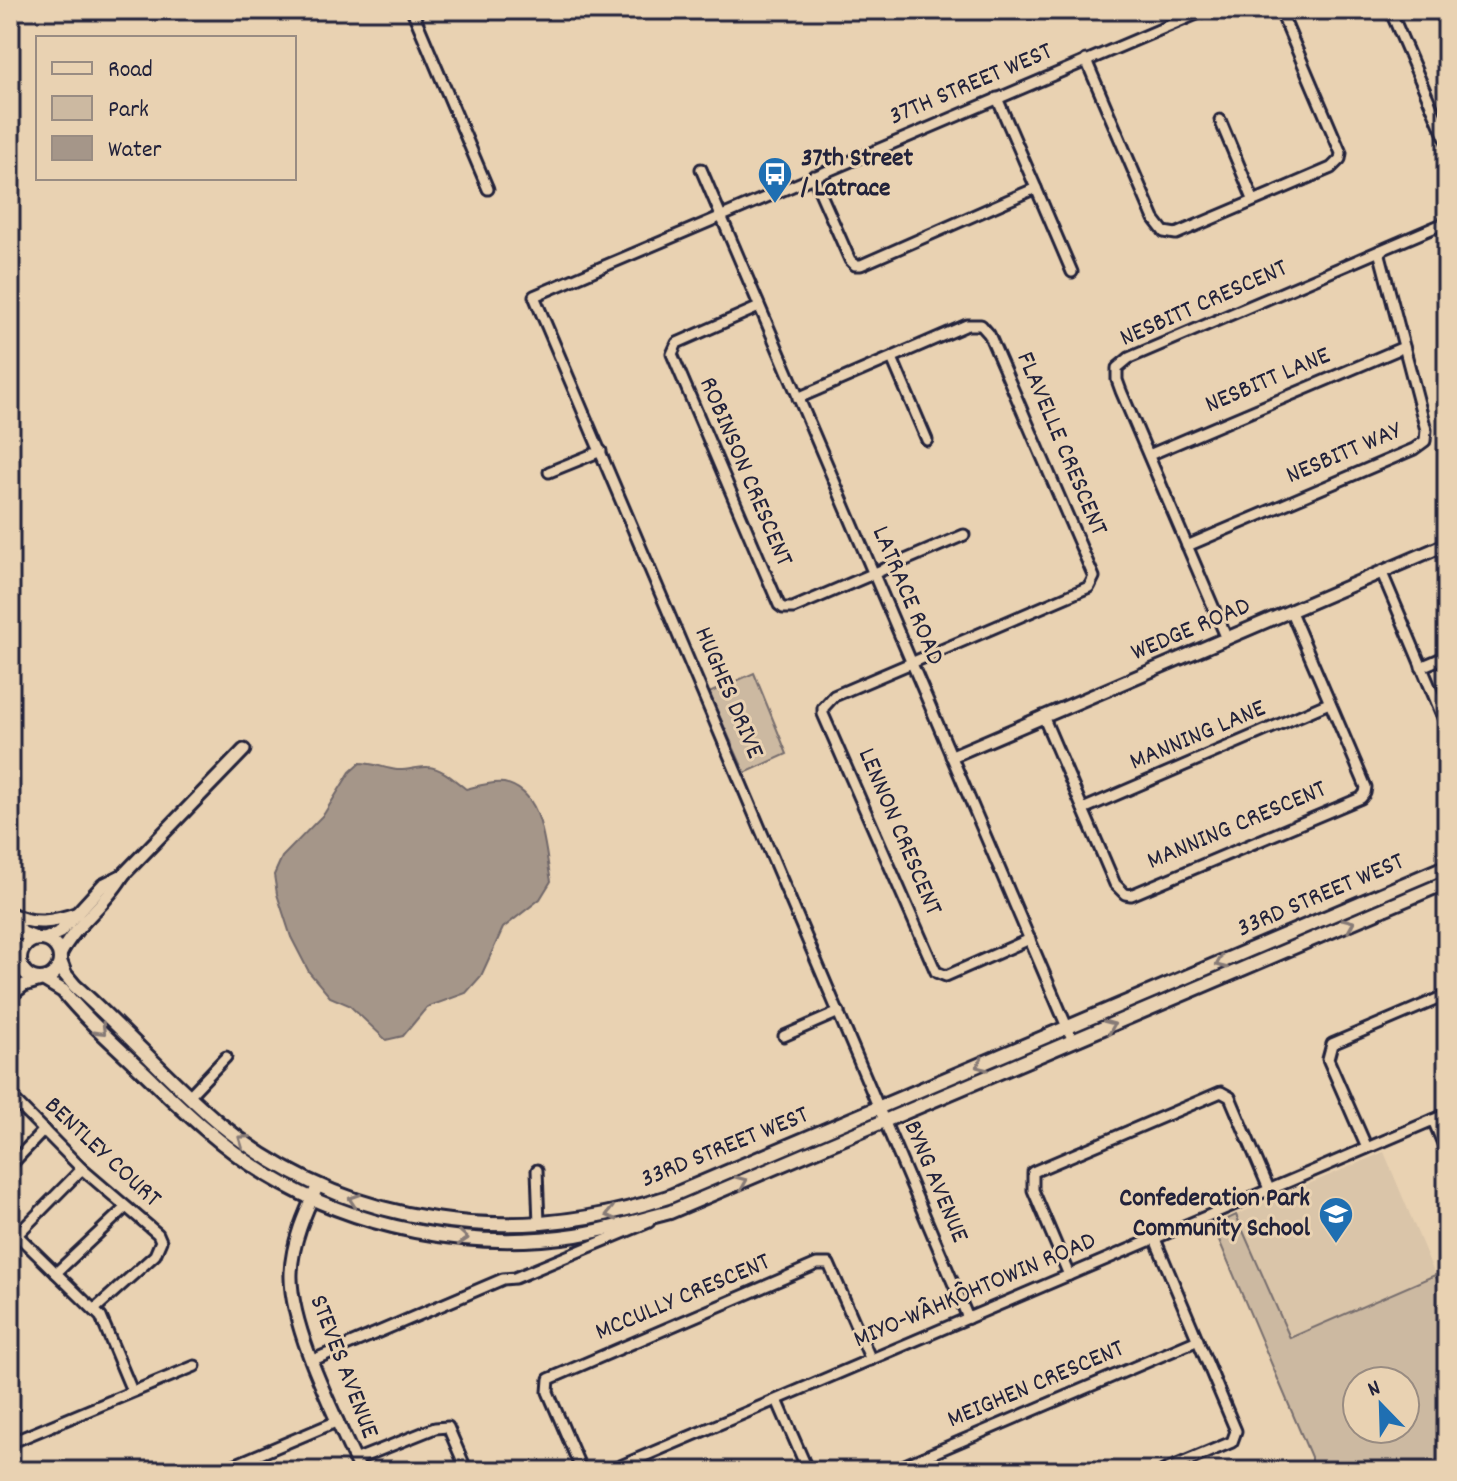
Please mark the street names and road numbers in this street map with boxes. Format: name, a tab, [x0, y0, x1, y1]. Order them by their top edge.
street label: 37TH STREET WEST	[884, 34, 1059, 136]
street label: NESBITT CRESCENT	[1114, 250, 1294, 357]
street label: NESBITT LANE	[1200, 338, 1336, 424]
street label: FLAVELLE CRESCENT	[1006, 346, 1117, 542]
street label: ROBINSON CRESCENT	[688, 371, 802, 573]
street label: NESBITT WAY	[1281, 413, 1409, 495]
street label: LATRACE ROAD	[861, 521, 953, 671]
street label: WEDGE ROAD	[1126, 588, 1256, 672]
street label: HUGHES DRIVE	[684, 621, 772, 765]
street label: MANNING LANE	[1124, 691, 1272, 781]
street label: LENNON CRESCENT	[847, 743, 951, 922]
street label: MANNING CRESCENT	[1142, 771, 1333, 880]
street label: 33RD STREET WEST	[1232, 844, 1411, 948]
street label: BENTLEY COURT	[35, 1089, 169, 1218]
street label: 33RD STREET WEST	[635, 1097, 815, 1199]
street label: BYNG AVENUE	[893, 1115, 977, 1249]
street label: MIYO-WÂHKÔHTOWIN ROAD	[848, 1223, 1102, 1359]
street label: MCCULLY CRESCENT	[590, 1244, 777, 1352]
street label: STEVES AVENUE	[299, 1290, 387, 1444]
street label: MEIGHEN CRESCENT	[942, 1331, 1131, 1439]

